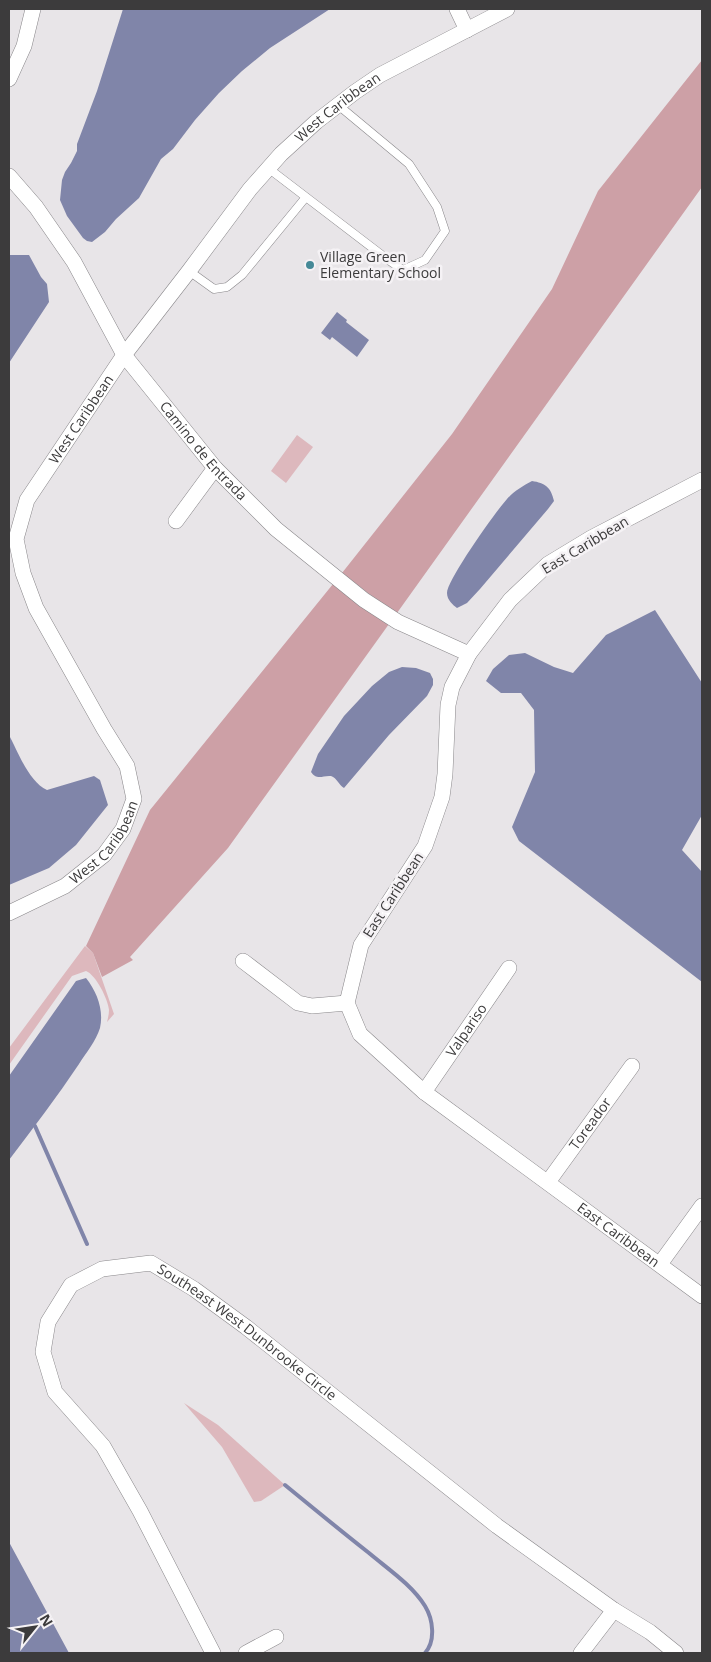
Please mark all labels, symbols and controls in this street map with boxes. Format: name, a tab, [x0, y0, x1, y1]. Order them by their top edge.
street label: West Caribbean	[290, 68, 384, 146]
place label: Village Green Elementary School	[320, 247, 441, 282]
marker: Village Green Elementary School	[304, 259, 316, 271]
street label: West Caribbean	[44, 371, 117, 467]
street label: Camino de Entrada	[156, 397, 252, 504]
street label: East Caribbean	[538, 511, 632, 578]
street label: West Caribbean	[65, 798, 142, 888]
street label: East Caribbean	[358, 848, 427, 941]
street label: Valpariso	[441, 1000, 491, 1060]
street label: Toreador	[564, 1093, 615, 1153]
street label: East Caribbean	[574, 1198, 664, 1271]
street label: Southeast West Dunbrooke Circle	[154, 1259, 341, 1404]
north arrow	[10, 1602, 60, 1652]
text: N	[36, 1611, 58, 1630]

